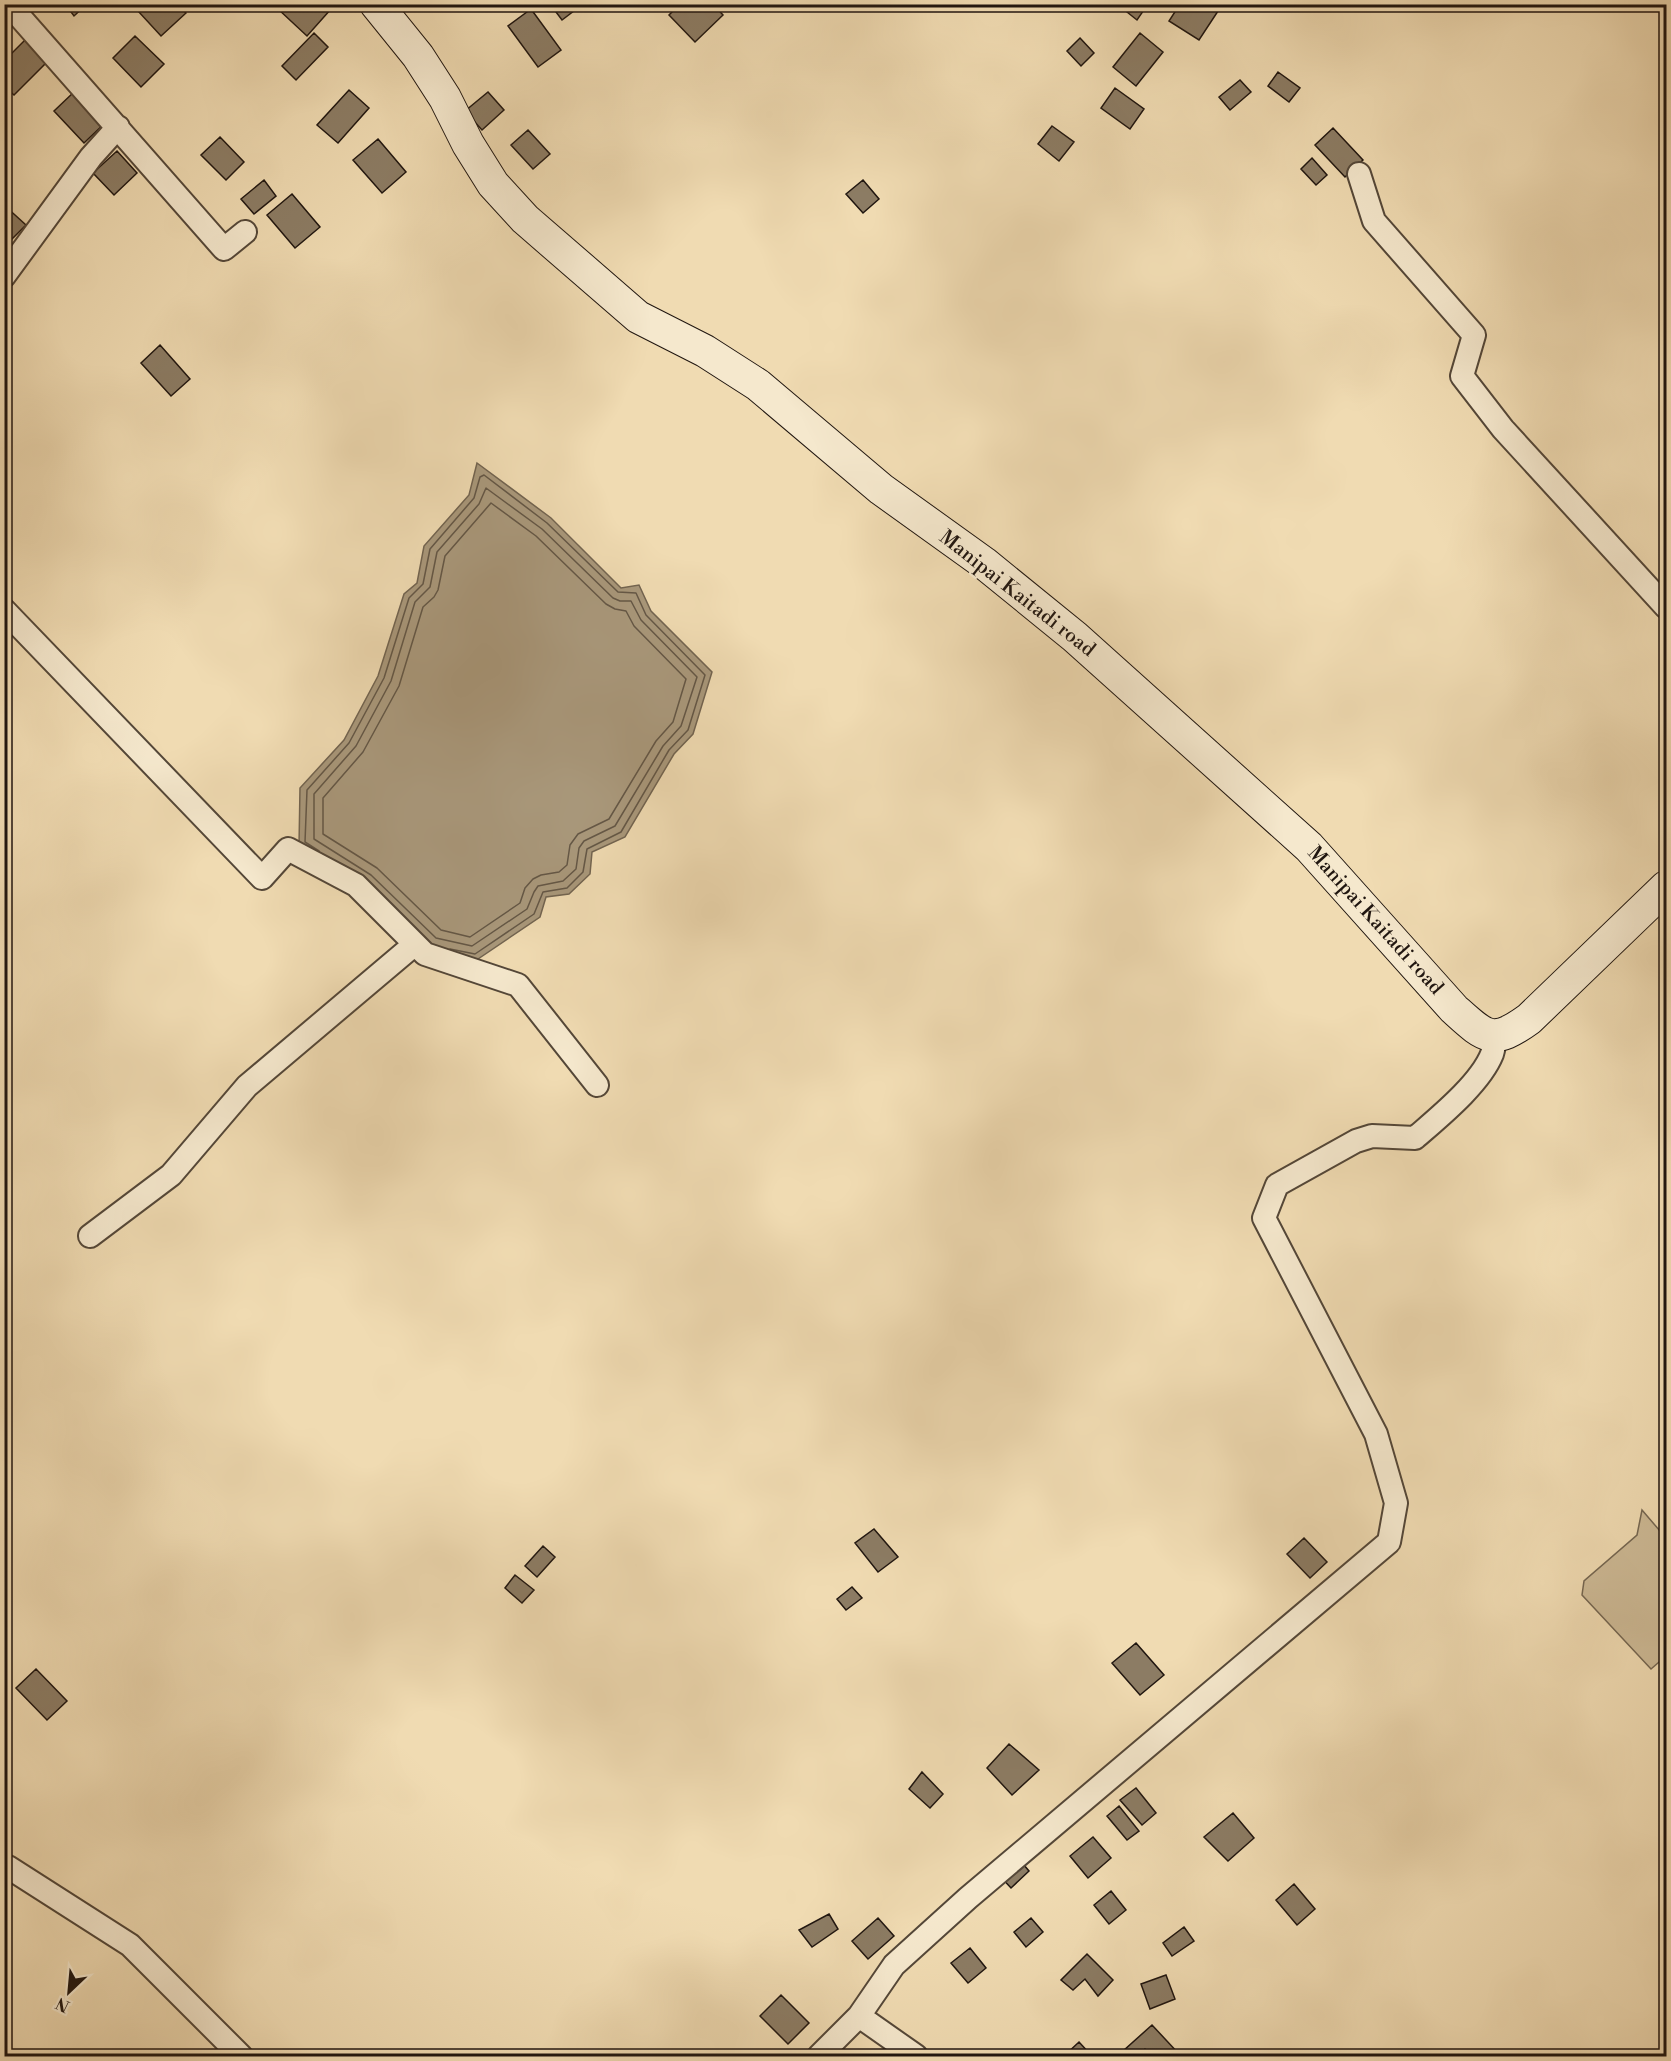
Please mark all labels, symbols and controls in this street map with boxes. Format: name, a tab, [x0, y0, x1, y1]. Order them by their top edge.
street label: Manipai Kaitadi road	[934, 525, 1101, 663]
street label: Manipai Kaitadi road	[1302, 842, 1449, 1001]
north arrow	[39, 1962, 99, 2022]
text: N	[52, 1993, 73, 2016]

